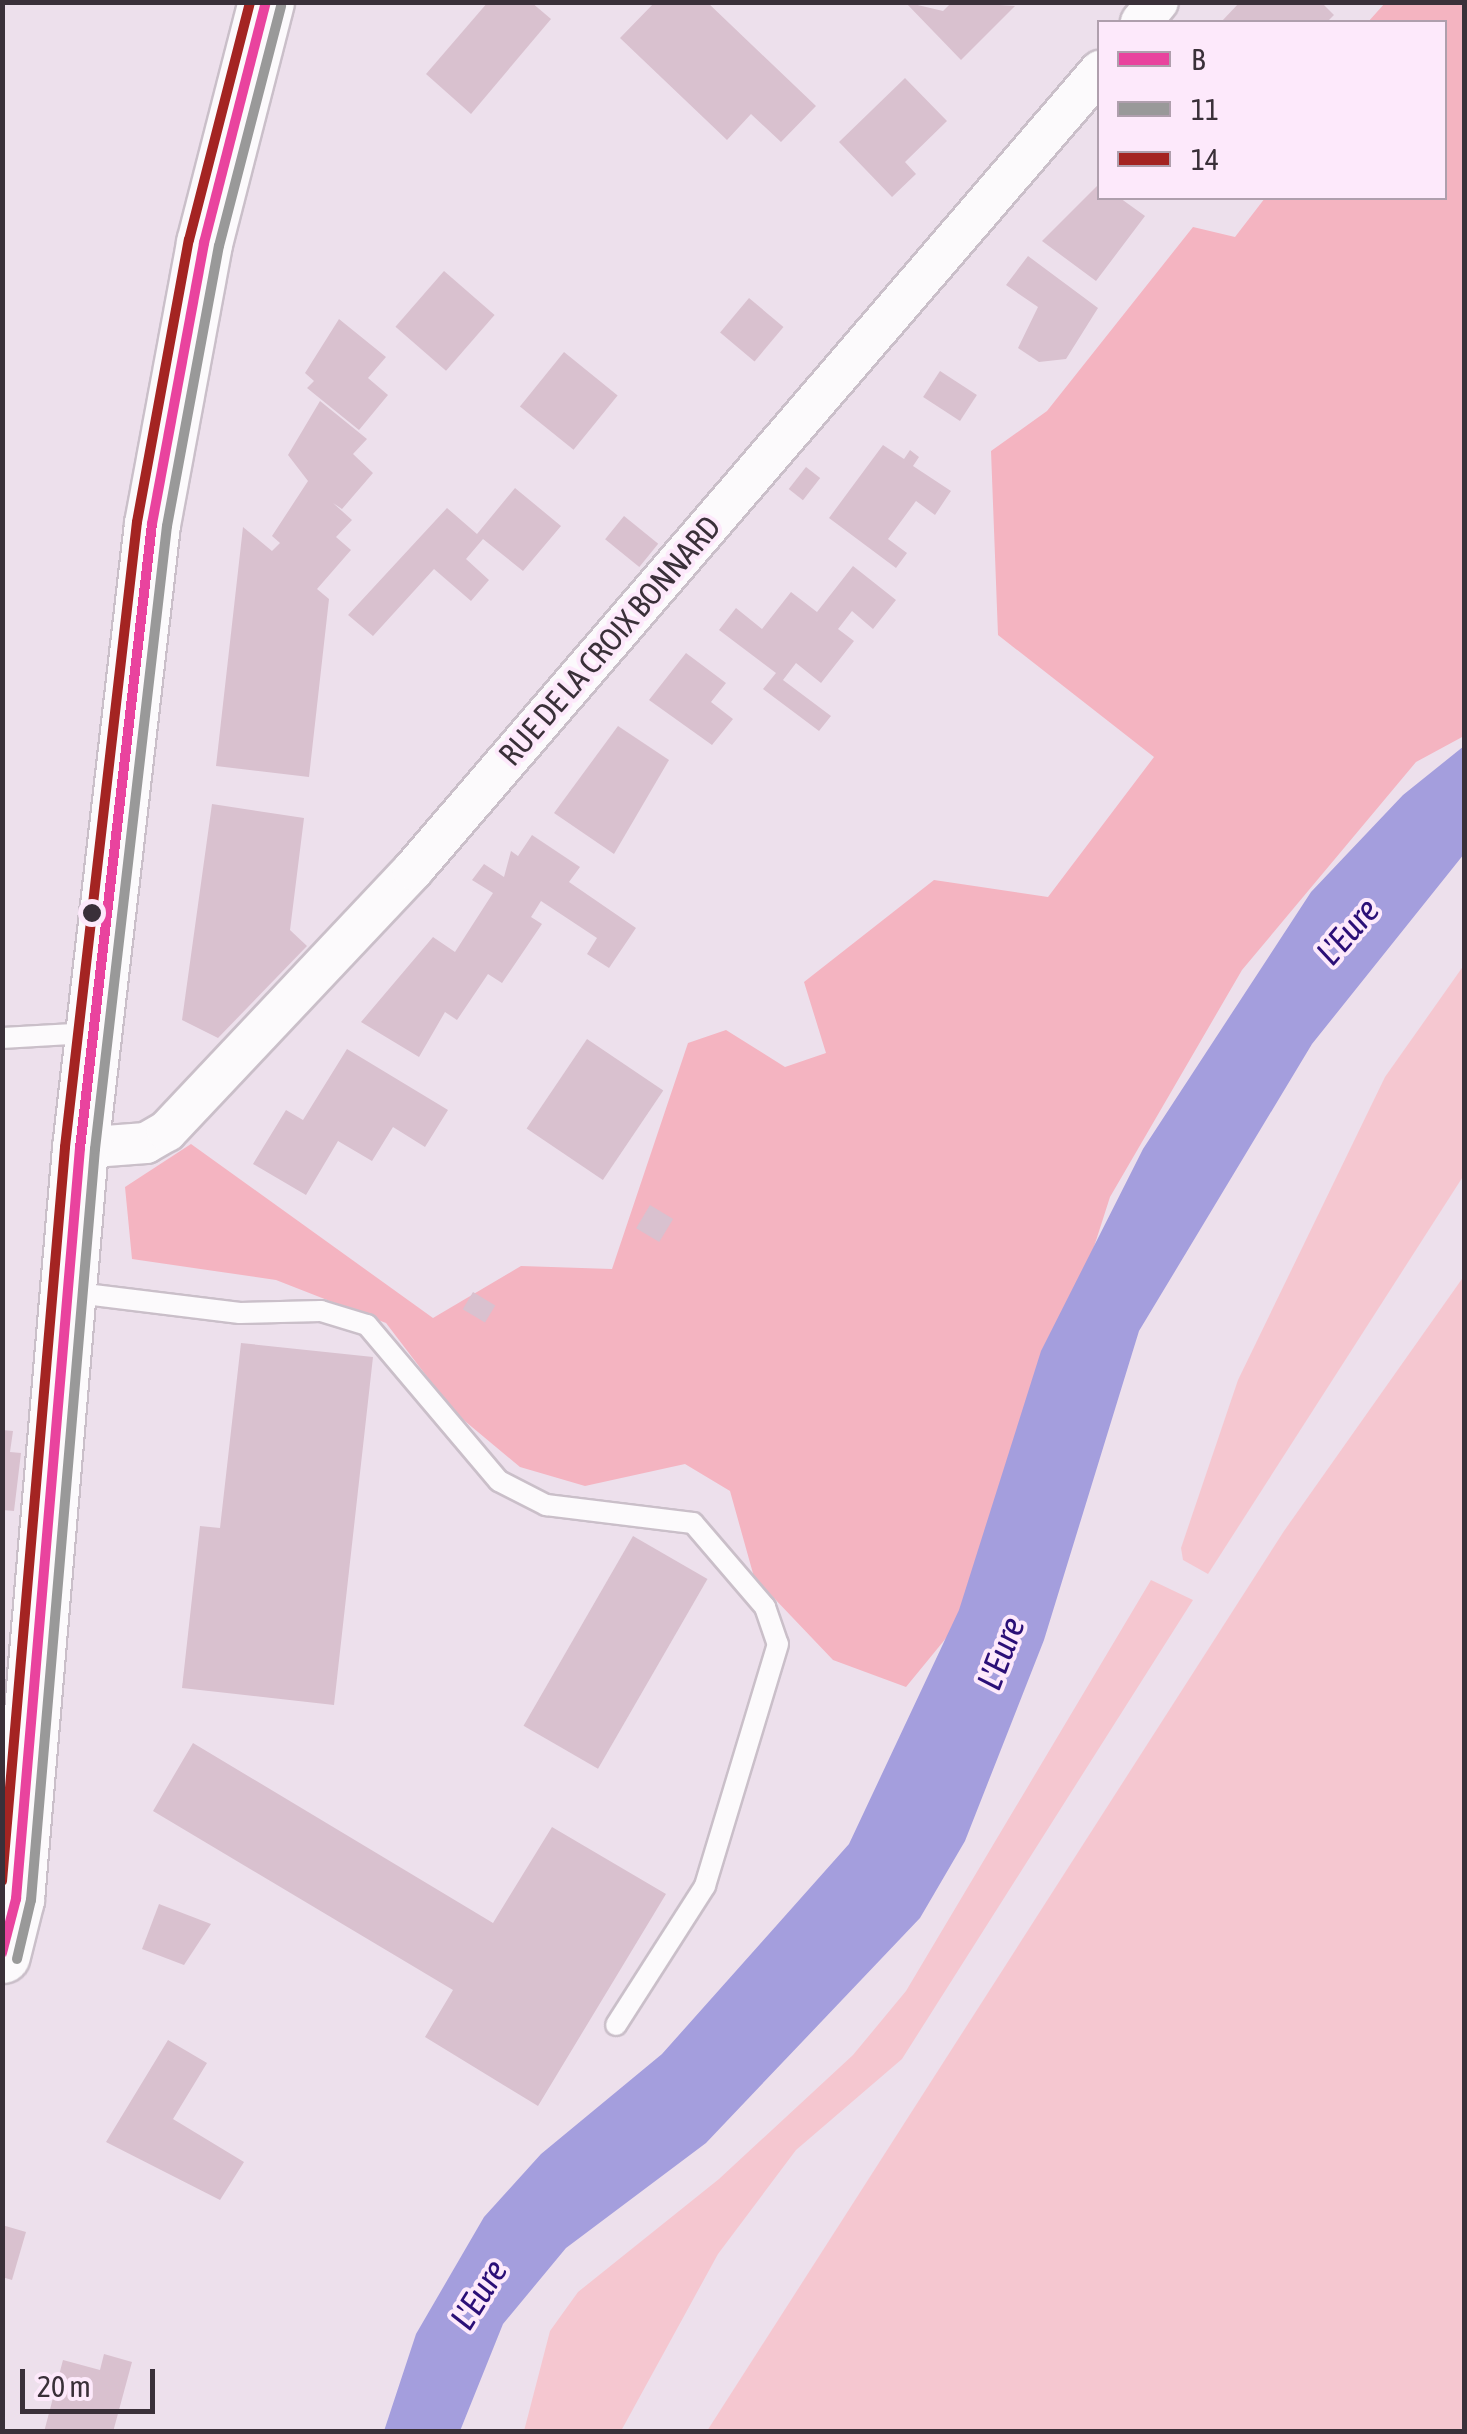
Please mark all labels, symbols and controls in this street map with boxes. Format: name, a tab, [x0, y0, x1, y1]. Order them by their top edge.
legend	[1097, 20, 1447, 200]
text: B	[1191, 42, 1205, 76]
text: 11	[1191, 92, 1219, 126]
text: 14	[1191, 142, 1219, 176]
street label: RUE DE LA CROIX BONNARD	[491, 508, 729, 774]
water label: L'Eure	[1307, 889, 1387, 973]
unlabelled marker	[82, 903, 102, 923]
water label: L'Eure	[967, 1611, 1033, 1695]
water label: L'Eure	[440, 2251, 516, 2337]
scale bar	[25, 2349, 160, 2411]
text: 20 m	[37, 2369, 91, 2403]

